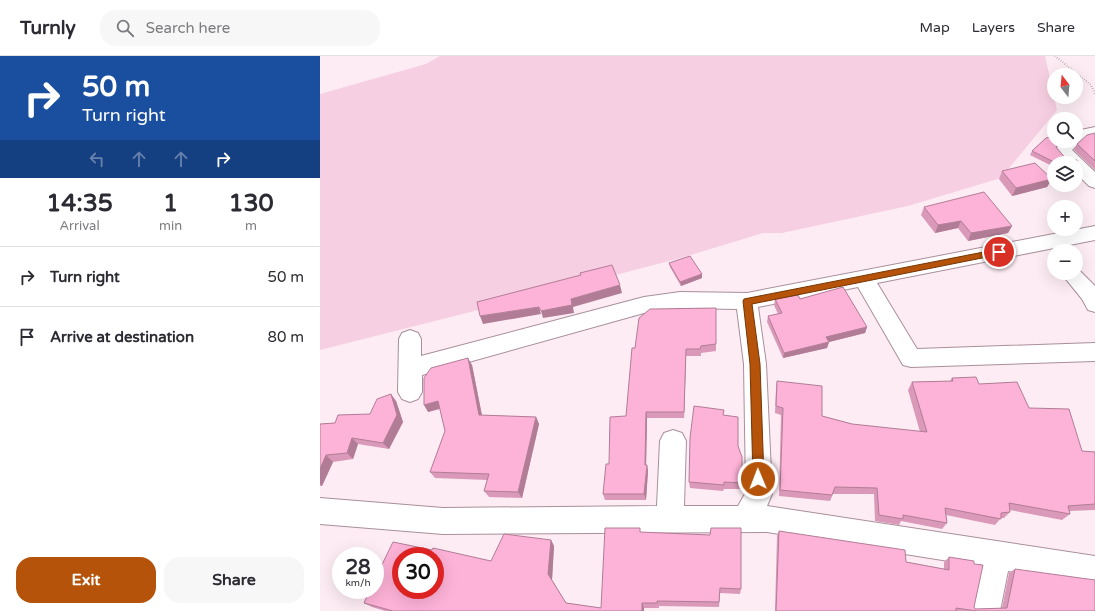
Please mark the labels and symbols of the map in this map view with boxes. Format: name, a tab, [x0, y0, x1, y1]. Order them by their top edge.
north arrow	[1047, 68, 1083, 104]
pin	[982, 235, 1016, 269]
position arrow	[737, 458, 779, 500]
speed limit sign: 30	[392, 547, 444, 599]

